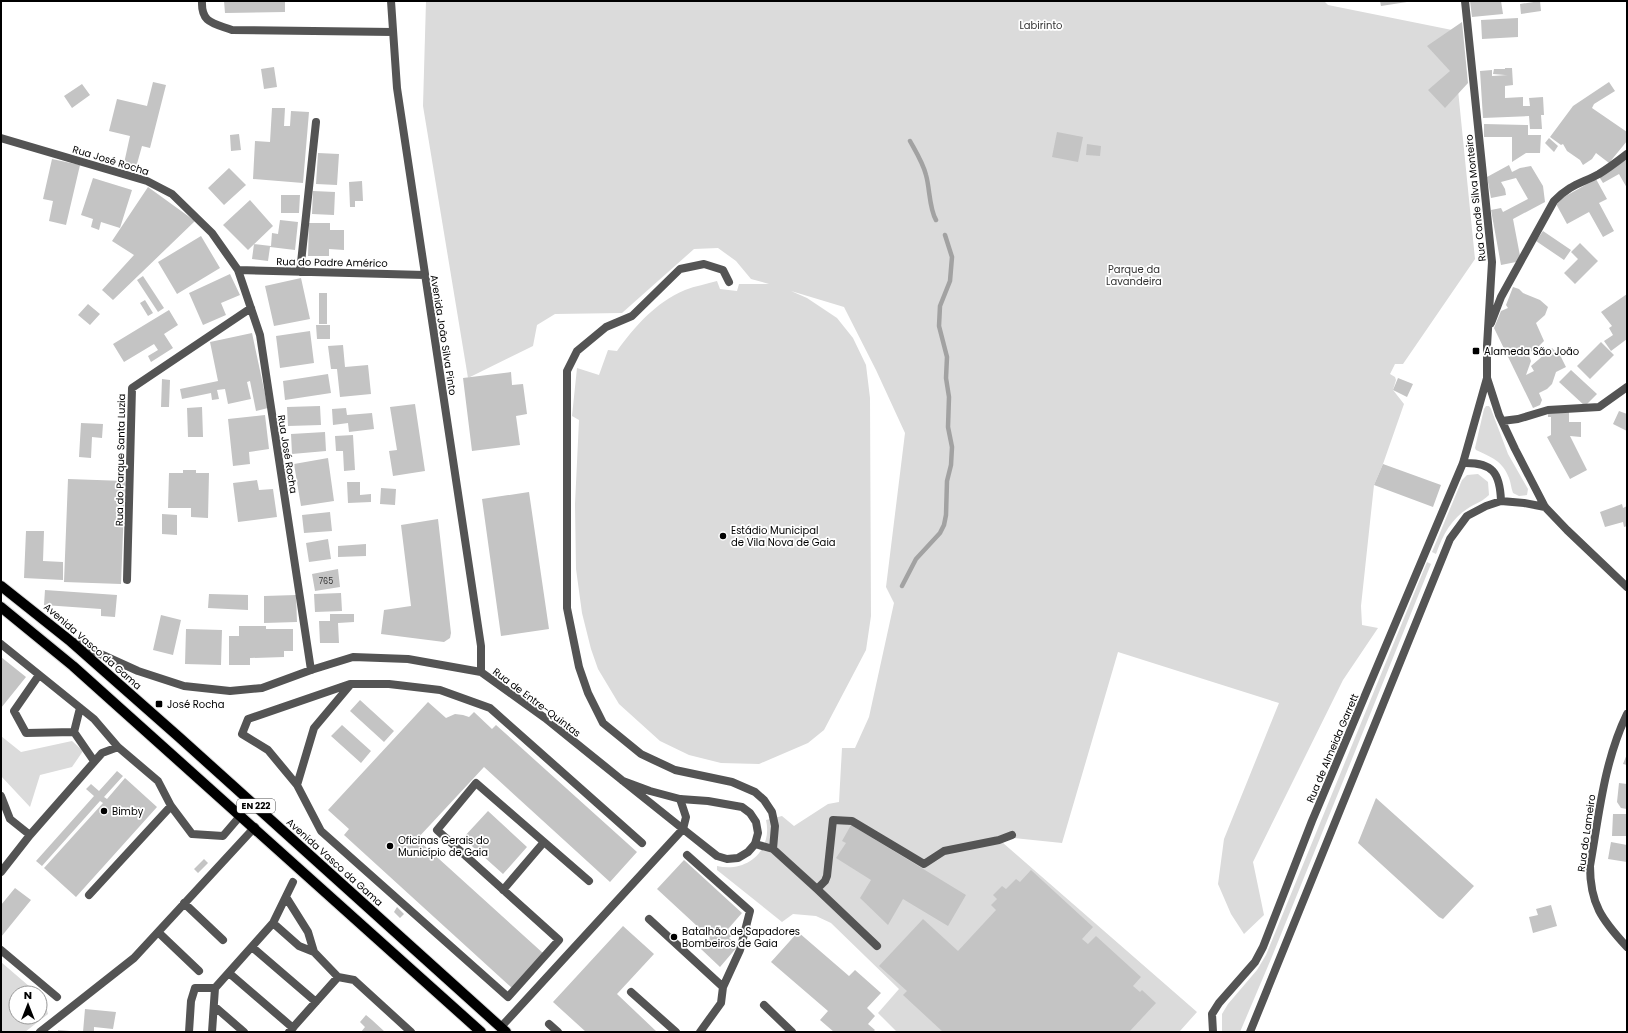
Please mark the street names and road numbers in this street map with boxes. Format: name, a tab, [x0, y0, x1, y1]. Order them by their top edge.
street label: Rua Conde Silva Monteiro	[1461, 134, 1490, 262]
street label: Rua José Rocha	[71, 142, 151, 179]
street label: Rua do Padre Américo	[276, 254, 388, 271]
street label: Avenida João Silva Pinto	[427, 274, 460, 396]
street label: Rua do Parque Santa Luzia	[112, 394, 129, 526]
street label: Rua José Rocha	[274, 414, 301, 494]
street label: Avenida Vasco da Gama	[40, 600, 145, 693]
street label: Rua de Entre-Quintas	[489, 664, 584, 741]
street label: Rua de Almeida Garrett	[1303, 691, 1362, 805]
street label: Rua do Lameiro	[1574, 793, 1599, 873]
road number: EN 222	[237, 799, 275, 813]
street label: Avenida Vasco da Gama	[283, 815, 386, 910]

